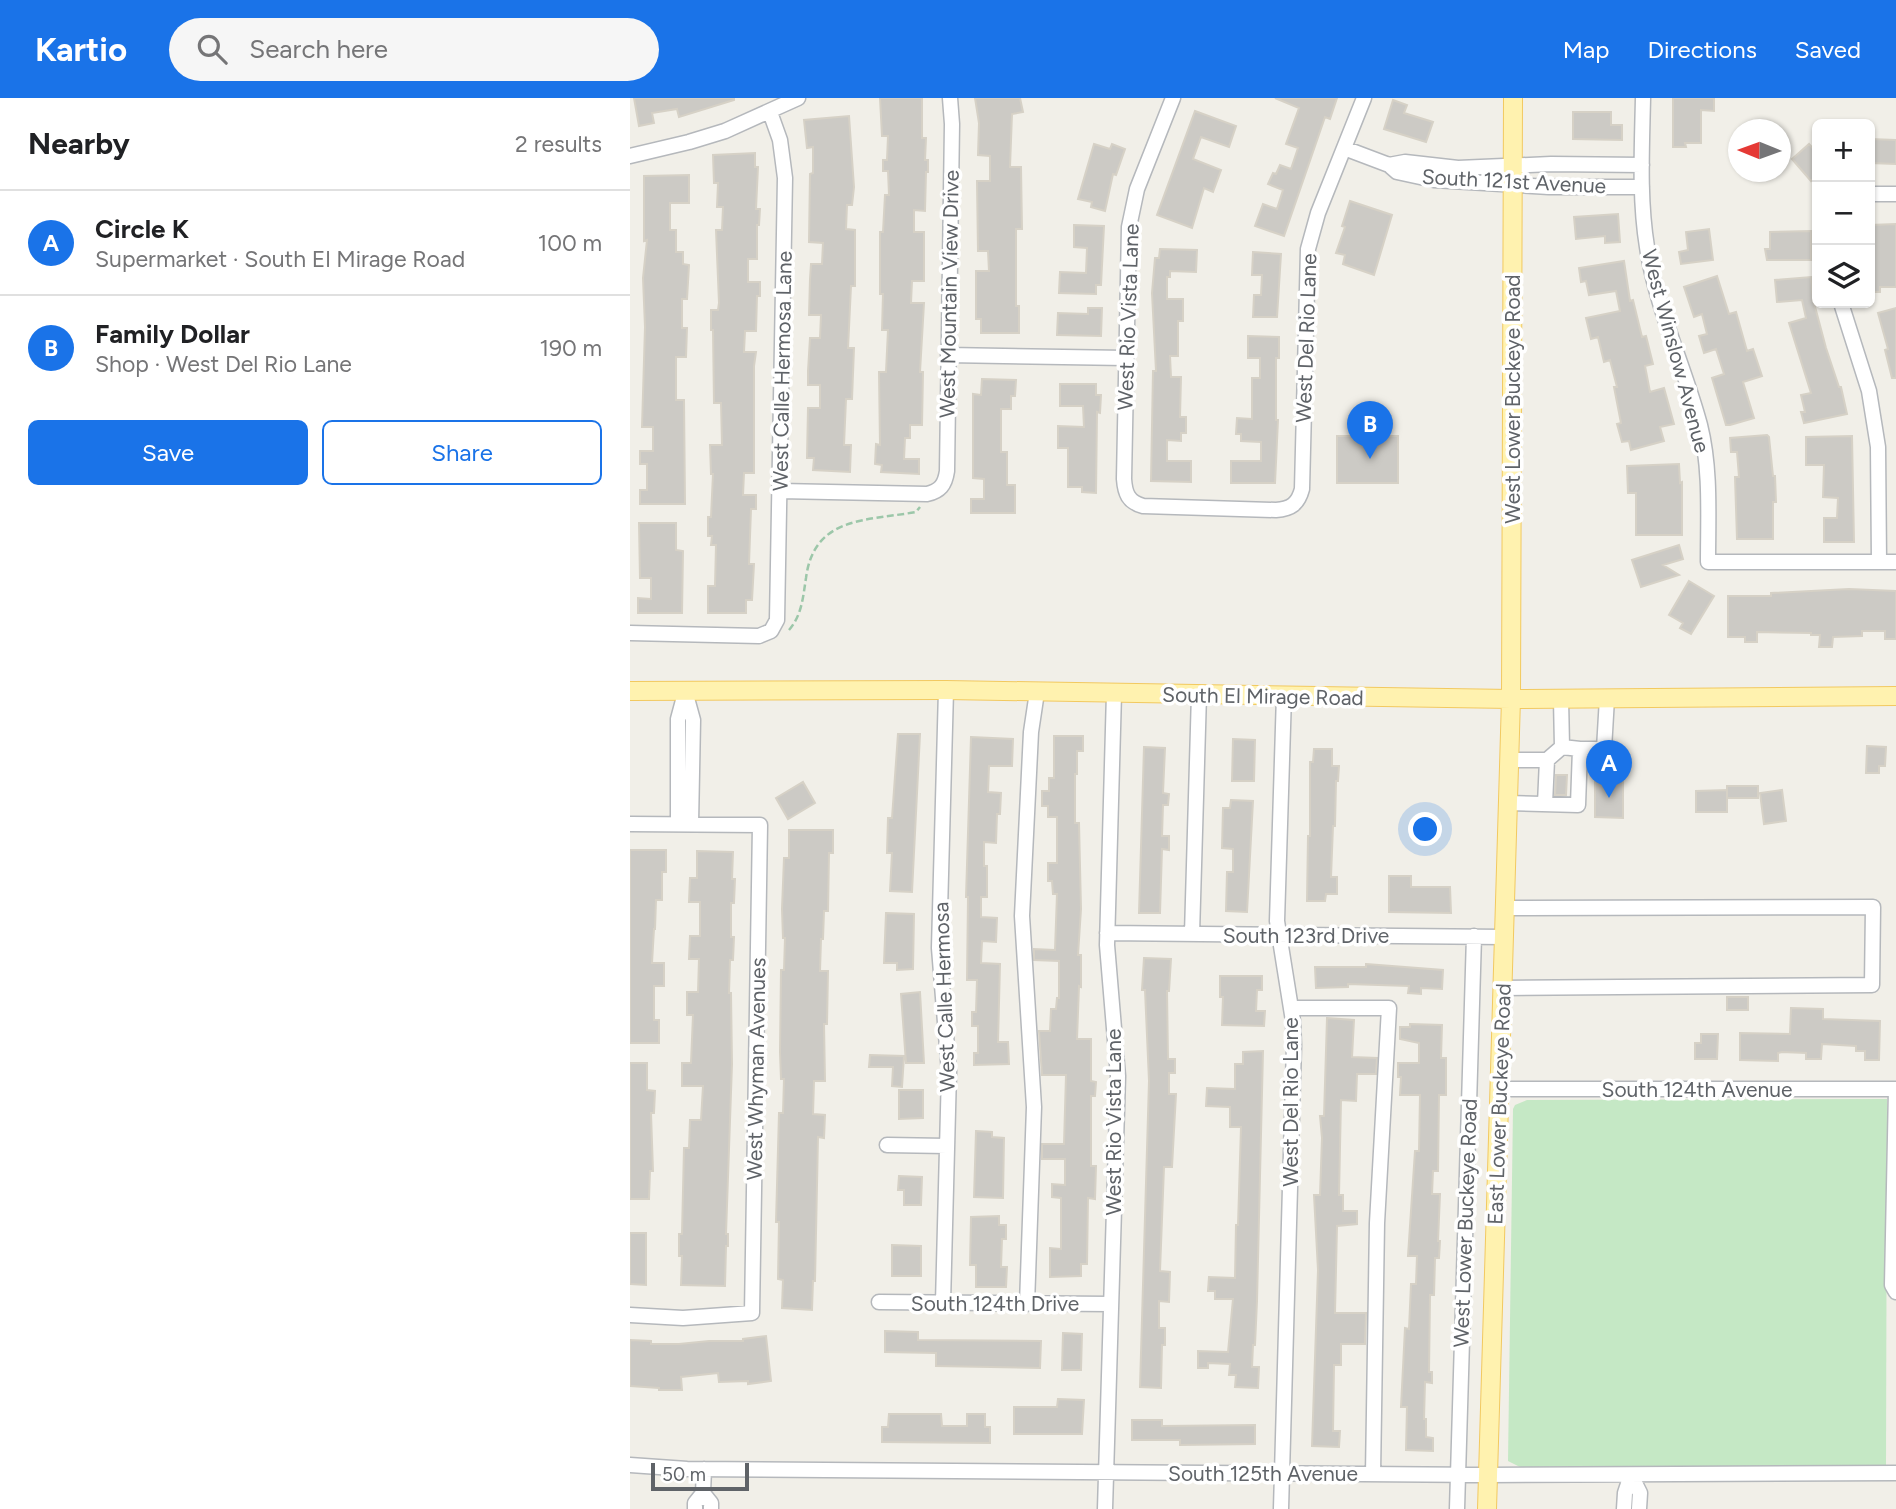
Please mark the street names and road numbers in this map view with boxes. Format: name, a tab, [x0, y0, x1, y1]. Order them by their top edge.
street label: South 121st Avenue	[1421, 164, 1607, 198]
street label: West Mountain View Drive	[934, 170, 964, 418]
street label: West Rio Vista Lane	[1112, 223, 1144, 411]
street label: West Winslow Avenue	[1637, 247, 1715, 455]
street label: West Calle Hermosa Lane	[767, 251, 797, 491]
street label: West Del Rio Lane	[1291, 253, 1321, 423]
street label: West Lower Buckeye Road	[1500, 274, 1525, 524]
street label: South El Mirage Road	[1162, 682, 1364, 710]
street label: West Calle Hermosa	[928, 901, 960, 1093]
street label: South 123rd Drive	[1223, 923, 1389, 948]
street label: West Whyman Avenues	[742, 957, 770, 1181]
street label: East Lower Buckeye Road	[1482, 983, 1516, 1225]
street label: West Del Rio Lane	[1278, 1017, 1303, 1187]
street label: West Rio Vista Lane	[1101, 1029, 1126, 1215]
street label: South 124th Avenue	[1602, 1077, 1792, 1102]
street label: West Lower Buckeye Road	[1448, 1098, 1482, 1348]
street label: South 124th Drive	[911, 1291, 1079, 1316]
street label: South 125th Avenue	[1168, 1461, 1358, 1486]

